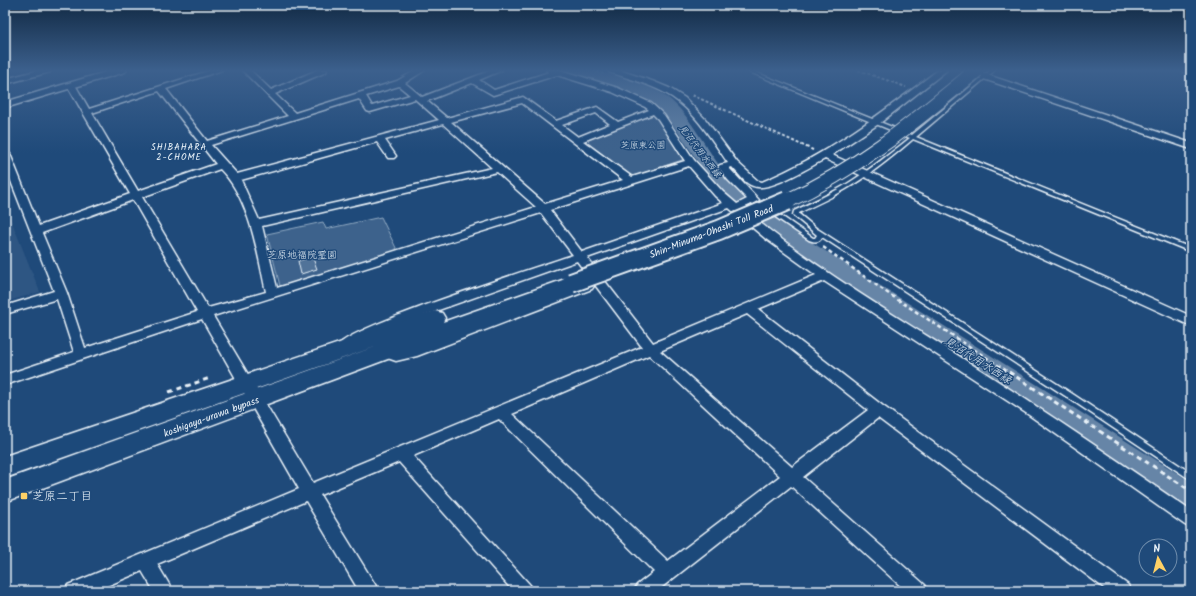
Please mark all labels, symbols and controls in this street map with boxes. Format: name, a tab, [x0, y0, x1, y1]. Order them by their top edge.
water label: 見沼代用水西縁	[675, 122, 725, 182]
park label: 芝原東公園	[620, 138, 666, 153]
district label: SHIBAHARA 2-CHOME	[151, 140, 207, 165]
street label: Shin-Minuma-Ohashi Toll Road	[647, 201, 777, 263]
park label: 芝原地福院霊園	[267, 247, 337, 263]
water label: 見沼代用水西縁	[940, 332, 1015, 390]
street label: koshigaya-urawa bypass	[161, 392, 262, 442]
place label: 芝原二丁目	[32, 487, 92, 506]
marker: 芝原二丁目	[19, 491, 29, 501]
north arrow	[1138, 538, 1178, 578]
text: N	[1152, 540, 1161, 558]

